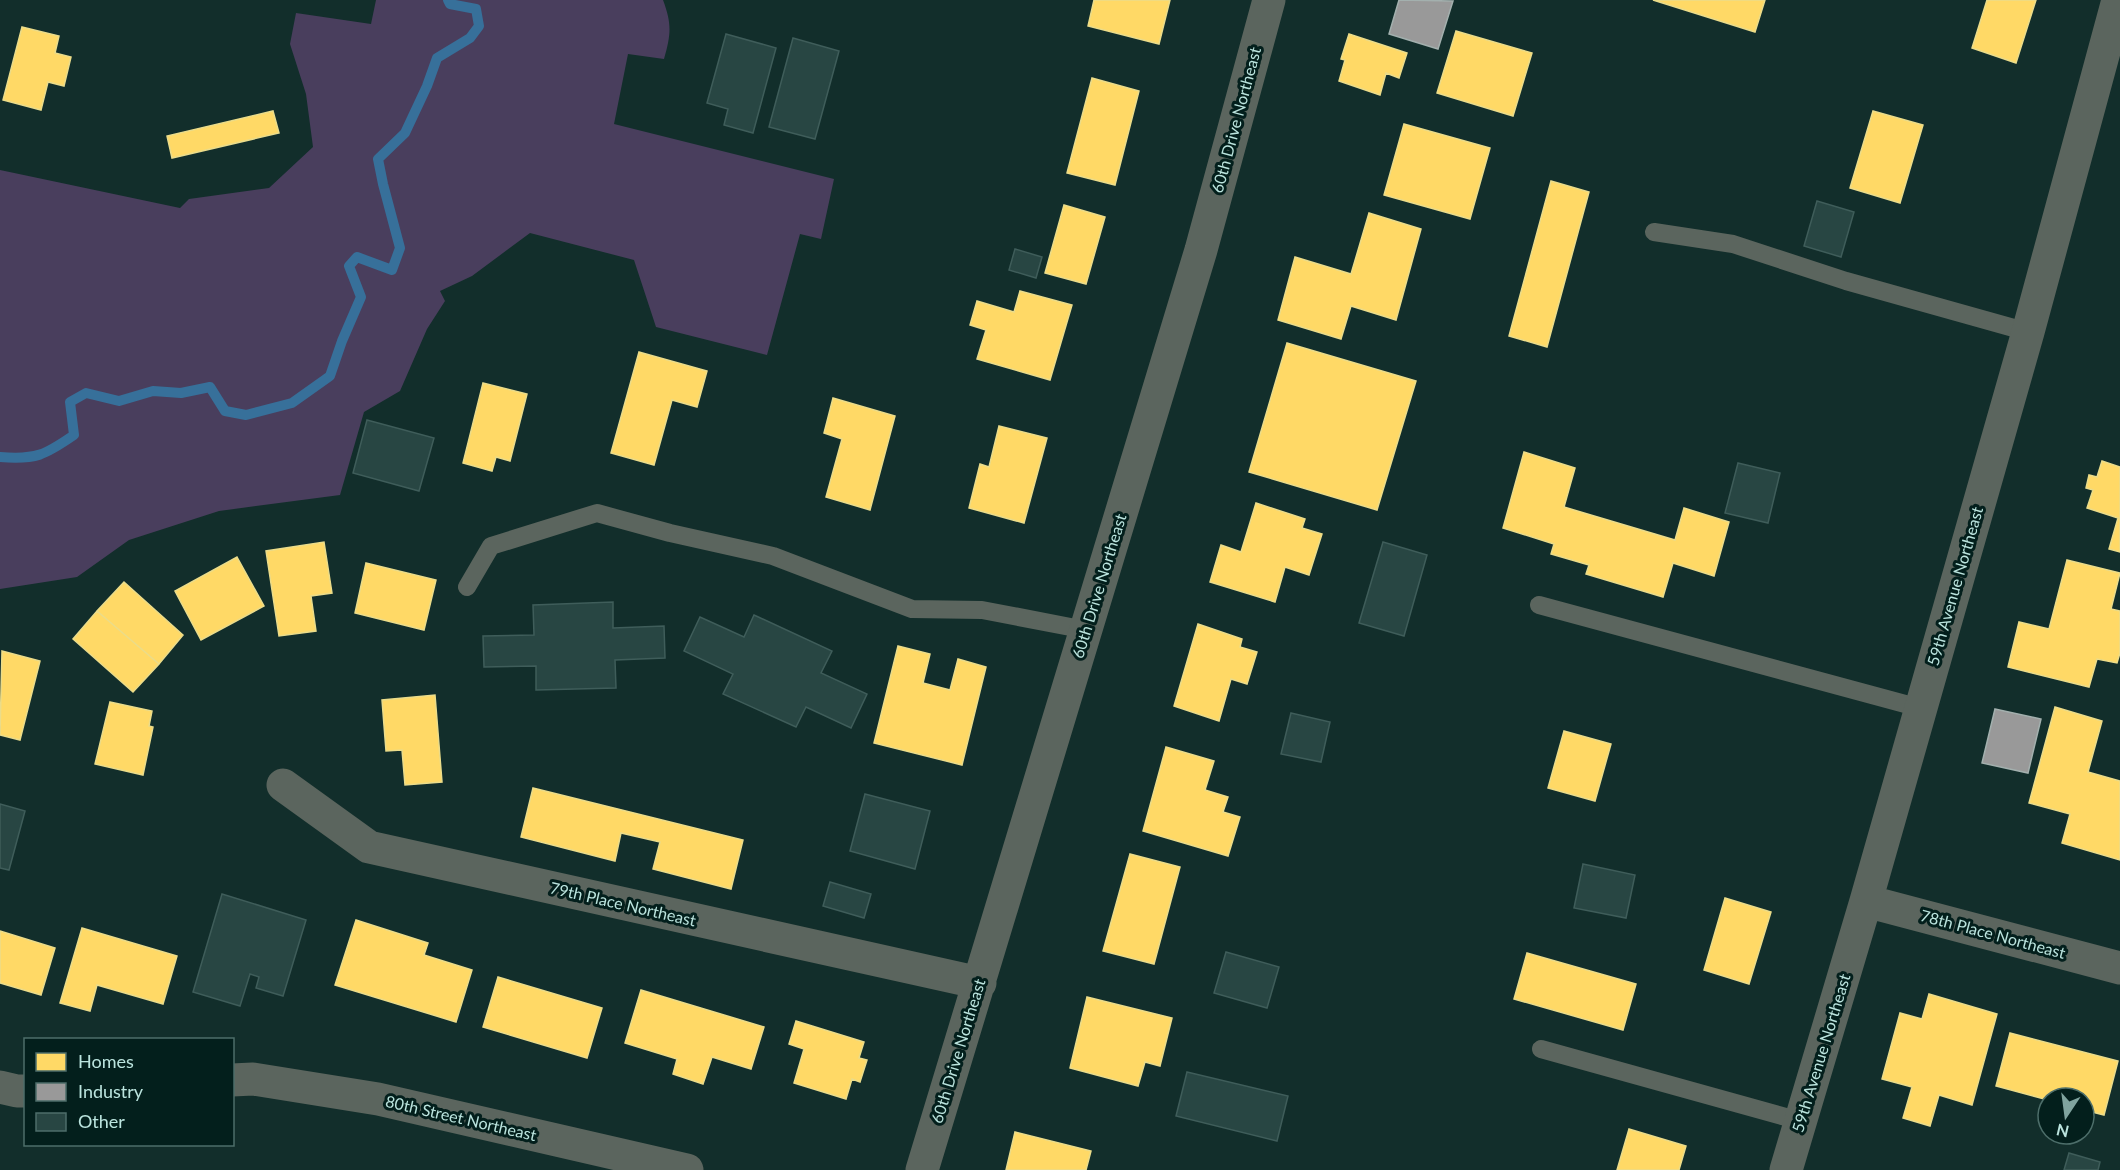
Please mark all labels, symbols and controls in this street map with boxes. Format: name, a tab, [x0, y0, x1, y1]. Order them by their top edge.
street label: 60th Drive Northeast	[1207, 45, 1264, 195]
street label: 59th Avenue Northeast	[1923, 504, 1986, 668]
street label: 60th Drive Northeast	[1067, 511, 1130, 660]
street label: 79th Place Northeast	[548, 877, 698, 930]
street label: 78th Place Northeast	[1919, 905, 2068, 962]
street label: 59th Avenue Northeast	[1787, 971, 1854, 1134]
street label: 60th Drive Northeast	[926, 976, 989, 1125]
legend	[24, 1038, 234, 1146]
text: Homes	[78, 1050, 134, 1072]
text: Industry	[78, 1080, 144, 1102]
north arrow	[2036, 1086, 2096, 1146]
street label: 80th Street Northeast	[384, 1091, 539, 1144]
text: Other	[78, 1110, 125, 1132]
text: N	[2054, 1120, 2071, 1142]

